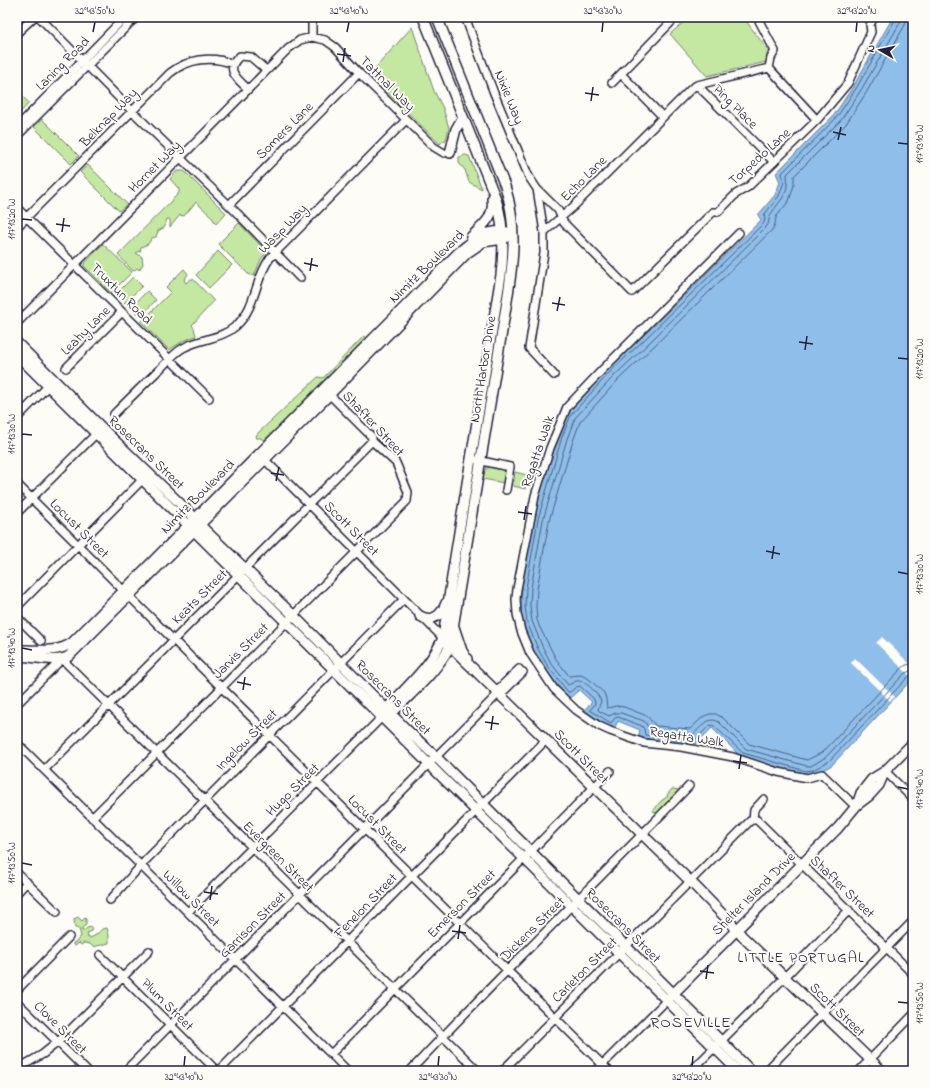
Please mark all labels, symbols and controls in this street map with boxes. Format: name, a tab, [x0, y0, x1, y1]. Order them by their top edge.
text: 32°43'50"N	[75, 4, 115, 19]
text: 32°43'40"N	[330, 4, 369, 19]
text: 32°43'30"N	[584, 4, 623, 19]
text: 32°43'20"N	[837, 4, 877, 19]
north arrow	[860, 30, 900, 70]
street label: Laning Road	[31, 32, 96, 97]
text: N	[863, 44, 880, 54]
street label: Tattnal Way	[354, 51, 420, 118]
street label: Nixie Way	[487, 67, 529, 128]
street label: Ping Place	[707, 80, 763, 136]
street label: Belknap Way	[74, 83, 144, 154]
street label: Somers Lane	[251, 97, 319, 165]
street label: Torpedo Lane	[724, 123, 796, 191]
text: 117°13'10"W	[913, 124, 928, 164]
street label: Hornet Way	[124, 136, 187, 199]
street label: Echo Lane	[556, 151, 613, 207]
text: 117°13'20"W	[5, 198, 20, 239]
street label: Wasp Way	[254, 199, 313, 260]
street label: Nimitz Boulevard	[385, 225, 470, 309]
street label: Truxtun Road	[85, 258, 157, 330]
street label: Leahy Lane	[56, 301, 117, 361]
street label: North Harbor Drive	[465, 314, 502, 424]
text: 117°13'20"W	[913, 338, 928, 379]
street label: Shafter Street	[337, 386, 409, 462]
street label: Rosecrans Street	[103, 411, 189, 495]
street label: Regatta Walk	[516, 412, 562, 491]
text: 117°13'30"W	[5, 414, 20, 454]
street label: Nimitz Boulevard	[156, 455, 240, 539]
street label: Locust Street	[44, 494, 114, 564]
street label: Scott Street	[319, 497, 384, 562]
text: 117°13'30"W	[913, 554, 928, 594]
street label: Keats Street	[167, 564, 233, 630]
street label: Jarvis Street	[208, 618, 274, 684]
text: 117°13'40"W	[5, 628, 20, 668]
street label: Rosecrans Street	[350, 656, 436, 741]
street label: Ingelow Street	[211, 704, 284, 777]
street label: Regatta Walk	[648, 721, 726, 755]
street label: Scott Street	[549, 725, 614, 790]
street label: Hugo Street	[261, 758, 326, 822]
text: 117°13'40"W	[913, 769, 928, 809]
street label: Locust Street	[342, 790, 412, 860]
street label: Evergreen Street	[237, 816, 319, 899]
text: 117°13'50"W	[5, 842, 20, 884]
street label: Shelter Island Drive	[707, 847, 801, 941]
street label: Shafter Street	[805, 851, 879, 924]
street label: Willow Street	[157, 865, 225, 933]
street label: Emerson Street	[423, 865, 502, 943]
street label: Fenelon Street	[329, 868, 403, 944]
street label: Rosecrans Street	[580, 884, 666, 969]
street label: Garrison Street	[215, 886, 292, 963]
street label: Dickens Street	[495, 892, 570, 967]
street label: Carleton Street	[547, 932, 623, 1008]
district label: LITTLE PORTUGAL	[738, 947, 864, 969]
street label: Plum Street	[136, 974, 198, 1036]
street label: Scott Street	[804, 978, 870, 1042]
text: 117°13'50"W	[913, 982, 928, 1024]
street label: Clove Street	[28, 997, 92, 1060]
district label: ROSEVILLE	[650, 1011, 732, 1035]
text: 32°43'40"N	[165, 1070, 204, 1085]
text: 32°43'30"N	[419, 1070, 458, 1085]
text: 32°43'20"N	[672, 1070, 712, 1085]

